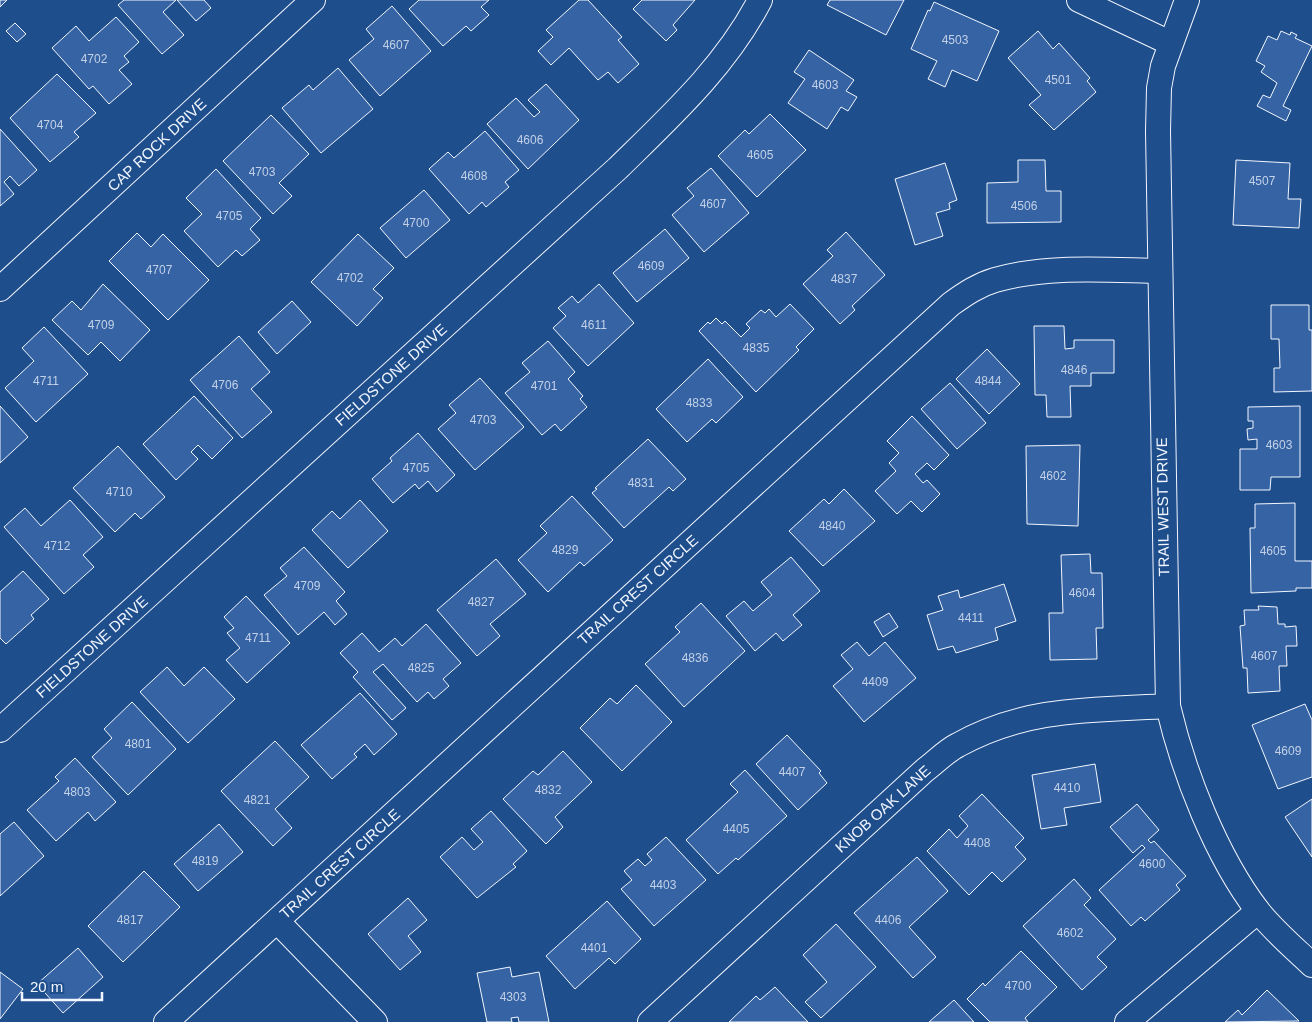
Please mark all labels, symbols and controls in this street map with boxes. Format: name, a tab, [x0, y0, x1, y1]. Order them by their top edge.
house number: 4503	[942, 33, 969, 47]
house number: 4607	[383, 38, 410, 52]
house number: 4702	[81, 52, 108, 66]
house number: 4501	[1045, 73, 1072, 87]
house number: 4603	[812, 78, 839, 92]
street label: CAP ROCK DRIVE	[104, 95, 209, 195]
house number: 4704	[37, 118, 64, 132]
house number: 4606	[517, 133, 544, 147]
house number: 4605	[747, 148, 774, 162]
house number: 4703	[249, 165, 276, 179]
house number: 4608	[461, 169, 488, 183]
house number: 4507	[1249, 174, 1276, 188]
house number: 4607	[700, 197, 727, 211]
house number: 4506	[1011, 199, 1038, 213]
house number: 4705	[216, 209, 243, 223]
house number: 4700	[403, 216, 430, 230]
house number: 4609	[638, 259, 665, 273]
house number: 4707	[146, 263, 173, 277]
house number: 4702	[337, 271, 364, 285]
house number: 4837	[831, 272, 858, 286]
house number: 4709	[88, 318, 115, 332]
house number: 4611	[581, 318, 607, 332]
street label: FIELDSTONE DRIVE	[332, 320, 450, 429]
house number: 4835	[743, 341, 770, 355]
house number: 4846	[1061, 363, 1088, 377]
house number: 4711	[33, 374, 59, 388]
house number: 4844	[975, 374, 1002, 388]
house number: 4706	[212, 378, 239, 392]
house number: 4701	[531, 379, 558, 393]
house number: 4833	[686, 396, 713, 410]
house number: 4703	[470, 413, 497, 427]
street label: TRAIL WEST DRIVE	[1153, 437, 1172, 577]
house number: 4603	[1266, 438, 1293, 452]
house number: 4705	[403, 461, 430, 475]
house number: 4602	[1040, 469, 1067, 483]
house number: 4831	[628, 476, 655, 490]
house number: 4710	[106, 485, 133, 499]
house number: 4840	[819, 519, 846, 533]
street label: TRAIL CREST CIRCLE	[574, 531, 701, 648]
house number: 4712	[44, 539, 71, 553]
house number: 4829	[552, 543, 579, 557]
house number: 4605	[1260, 544, 1287, 558]
house number: 4709	[294, 579, 321, 593]
house number: 4604	[1069, 586, 1096, 600]
street label: FIELDSTONE DRIVE	[33, 592, 151, 701]
house number: 4827	[468, 595, 495, 609]
house number: 4411	[958, 611, 984, 625]
house number: 4711	[245, 631, 271, 645]
house number: 4607	[1251, 649, 1278, 663]
house number: 4836	[682, 651, 709, 665]
house number: 4825	[408, 661, 435, 675]
house number: 4409	[862, 675, 889, 689]
house number: 4801	[125, 737, 152, 751]
house number: 4609	[1275, 744, 1302, 758]
street label: KNOB OAK LANE	[832, 762, 934, 856]
house number: 4407	[779, 765, 806, 779]
house number: 4410	[1054, 781, 1081, 795]
house number: 4832	[535, 783, 562, 797]
house number: 4803	[64, 785, 91, 799]
house number: 4821	[244, 793, 271, 807]
street label: TRAIL CREST CIRCLE	[276, 805, 403, 922]
house number: 4405	[723, 822, 750, 836]
house number: 4408	[964, 836, 991, 850]
house number: 4819	[192, 854, 219, 868]
house number: 4600	[1139, 857, 1166, 871]
house number: 4403	[650, 878, 677, 892]
house number: 4817	[117, 913, 144, 927]
house number: 4406	[875, 913, 902, 927]
house number: 4602	[1057, 926, 1084, 940]
house number: 4401	[581, 941, 608, 955]
scale bar	[22, 970, 102, 1002]
text: 20 m	[30, 978, 63, 995]
house number: 4700	[1005, 979, 1032, 993]
house number: 4303	[500, 990, 527, 1004]

